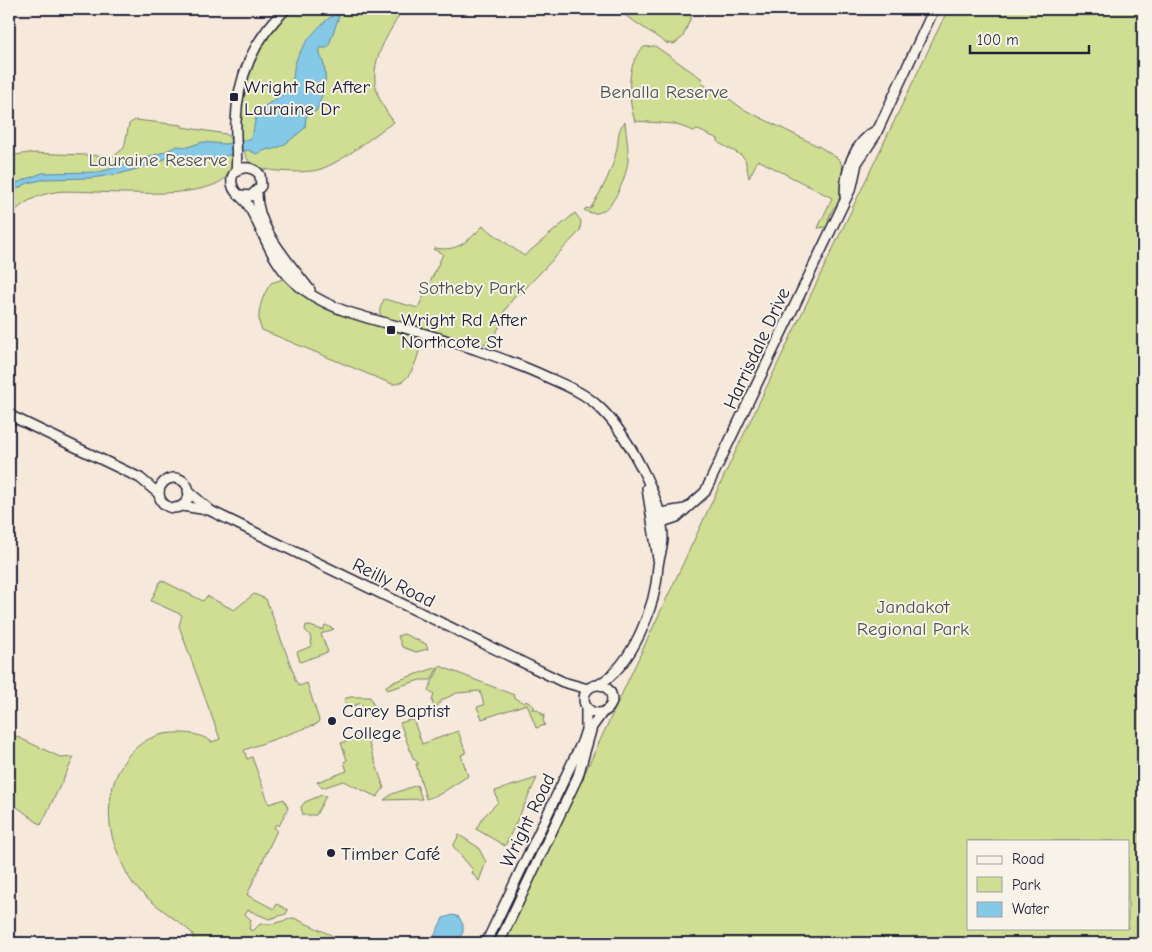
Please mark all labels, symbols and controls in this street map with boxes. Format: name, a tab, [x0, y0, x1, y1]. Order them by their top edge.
scale bar	[970, 22, 1088, 54]
text: 100 m	[977, 31, 1019, 49]
place label: Wright Rd After Lauraine Dr	[244, 76, 371, 120]
park label: Benalla Reserve	[600, 81, 728, 103]
marker: Wright Rd After Lauraine Dr	[228, 91, 240, 103]
park label: Lauraine Reserve	[89, 149, 227, 171]
park label: Sotheby Park	[419, 277, 526, 299]
street label: Harrisdale Drive	[719, 284, 795, 413]
place label: Wright Rd After Northcote St	[401, 309, 528, 353]
marker: Wright Rd After Northcote St	[385, 324, 397, 336]
street label: Reilly Road	[349, 553, 438, 612]
park label: Jandakot Regional Park	[857, 596, 970, 640]
place label: Carey Baptist College	[342, 700, 450, 744]
marker: Carey Baptist College	[326, 715, 338, 727]
street label: Wright Road	[496, 770, 560, 871]
legend	[967, 840, 1130, 930]
place label: Timber Café	[341, 843, 440, 865]
marker: Timber Café	[325, 847, 337, 859]
text: Road	[1012, 850, 1044, 868]
text: Park	[1012, 876, 1041, 894]
text: Water	[1012, 900, 1049, 918]

